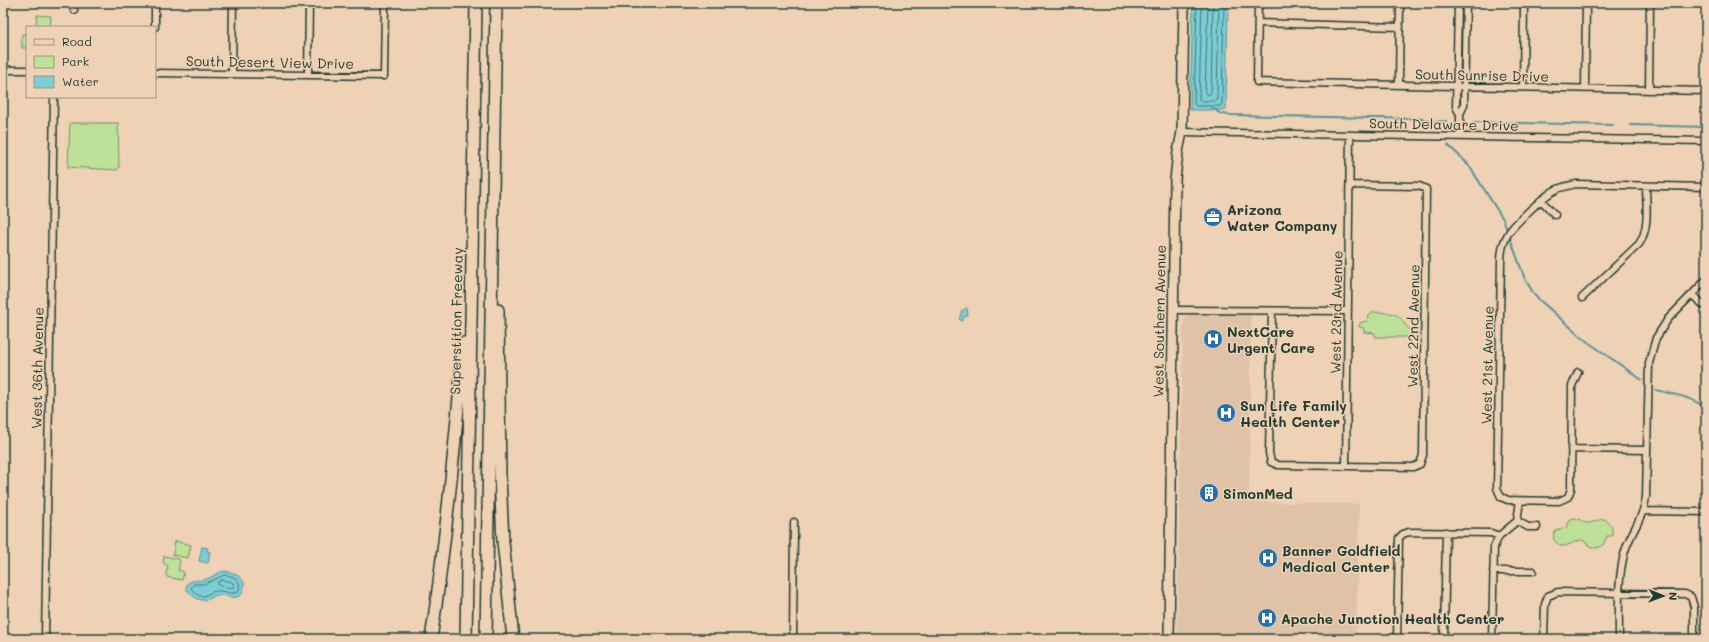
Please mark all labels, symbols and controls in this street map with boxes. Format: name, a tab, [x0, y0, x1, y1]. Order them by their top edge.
legend	[26, 26, 156, 98]
text: Road	[62, 33, 92, 49]
street label: South Desert View Drive	[186, 51, 354, 73]
text: Park	[62, 53, 89, 69]
street label: South Sunrise Drive	[1415, 64, 1549, 86]
text: Water	[62, 73, 99, 89]
street label: South Delaware Drive	[1369, 113, 1519, 135]
place label: Arizona Water Company	[1227, 200, 1338, 235]
office icon: Arizona Water Company	[1202, 206, 1224, 228]
street label: West Southern Avenue	[1148, 245, 1170, 397]
street label: Superstition Freeway	[445, 247, 467, 395]
street label: West 23rd Avenue	[1325, 250, 1347, 374]
street label: West 22nd Avenue	[1402, 264, 1424, 388]
street label: West 21st Avenue	[1476, 306, 1498, 424]
street label: West 36th Avenue	[26, 307, 48, 429]
place label: NextCare Urgent Care	[1227, 322, 1315, 357]
hospital icon: NextCare Urgent Care	[1202, 328, 1224, 350]
place label: Sun Life Family Health Center	[1240, 396, 1347, 431]
hospital icon: Sun Life Family Health Center	[1215, 402, 1237, 424]
building icon: SimonMed	[1198, 482, 1220, 504]
place label: SimonMed	[1223, 484, 1293, 503]
place label: Banner Goldfield Medical Center	[1282, 541, 1401, 576]
hospital icon: Banner Goldfield Medical Center	[1257, 547, 1279, 569]
north arrow	[1643, 576, 1683, 616]
text: N	[1666, 592, 1681, 600]
hospital icon: Apache Junction Health Center	[1256, 607, 1278, 629]
place label: Apache Junction Health Center	[1281, 609, 1504, 628]

